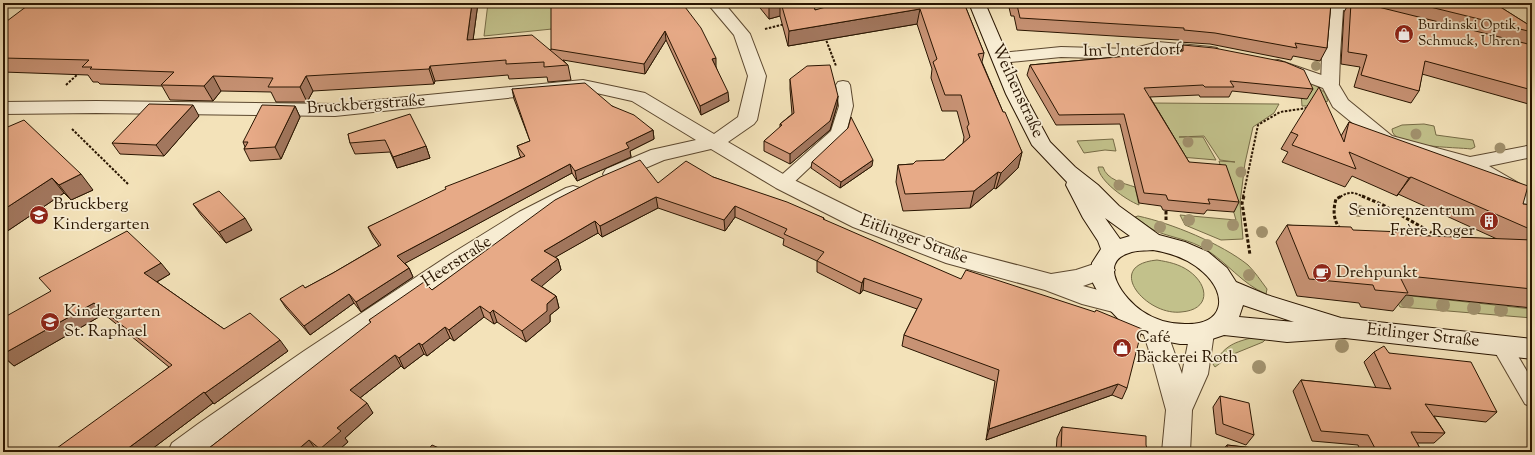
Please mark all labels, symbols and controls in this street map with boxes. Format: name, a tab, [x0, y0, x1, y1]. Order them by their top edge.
place label: Burdinski Optik, Schmuck, Uhren	[1418, 16, 1520, 52]
shop icon: Burdinski Optik, Schmuck, Uhren	[1393, 23, 1415, 45]
street label: Im Unterdorf	[1083, 38, 1182, 64]
street label: Weihenstraße	[985, 40, 1049, 142]
street label: Bruckbergstraße	[306, 89, 426, 121]
place label: Bruckberg Kindergarten	[53, 193, 150, 237]
place label: Seniorenzentrum Frère Roger	[1348, 199, 1476, 243]
school or university icon: Bruckberg Kindergarten	[28, 204, 50, 226]
street label: Eitlinger Straße	[857, 209, 971, 271]
building icon: Seniorenzentrum Frère Roger	[1478, 210, 1500, 232]
street label: Heerstraße	[417, 230, 497, 294]
place label: Drehpunkt	[1336, 261, 1418, 285]
cafe icon: Drehpunkt	[1311, 262, 1333, 284]
place label: Kindergarten St. Raphael	[64, 300, 161, 344]
school or university icon: Kindergarten St. Raphael	[39, 311, 61, 333]
street label: Eitlinger Straße	[1365, 318, 1481, 354]
place label: Café Bäckerei Roth	[1136, 326, 1238, 370]
shop icon: Café Bäckerei Roth	[1111, 337, 1133, 359]

